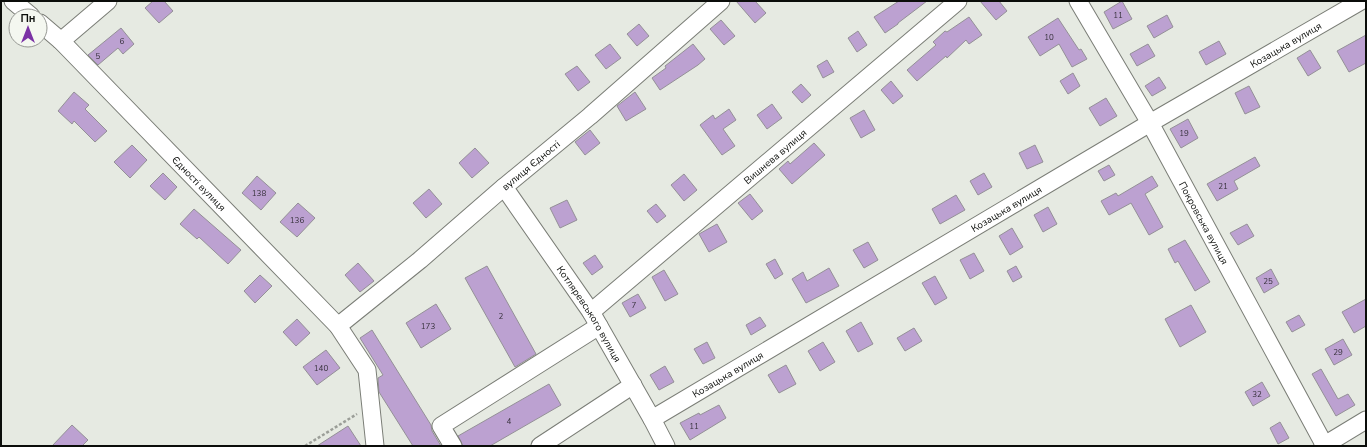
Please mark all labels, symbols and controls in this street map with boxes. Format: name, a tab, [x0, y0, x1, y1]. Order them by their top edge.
north arrow	[8, 8, 48, 48]
house number: 11	[1113, 10, 1123, 21]
text: Пн	[20, 11, 36, 26]
street label: Козацька вулиця	[1248, 19, 1324, 72]
house number: 10	[1044, 32, 1054, 43]
house number: 6	[120, 36, 125, 47]
house number: 5	[96, 51, 101, 62]
street label: Вишнева вулиця	[741, 126, 810, 188]
house number: 19	[1179, 128, 1189, 139]
street label: вулиця Єдності	[499, 138, 563, 194]
street label: Єдності вулиця	[168, 153, 229, 215]
street label: Покровська вулиця	[1175, 179, 1231, 267]
house number: 21	[1218, 181, 1228, 192]
street label: Козацька вулиця	[969, 183, 1045, 236]
house number: 138	[252, 188, 266, 199]
house number: 136	[290, 215, 304, 226]
street label: Котляревського вулиця	[553, 263, 624, 365]
house number: 25	[1263, 276, 1273, 287]
house number: 7	[632, 300, 637, 311]
house number: 2	[499, 311, 504, 322]
house number: 173	[421, 321, 435, 332]
house number: 29	[1333, 347, 1343, 358]
street label: Козацька вулиця	[690, 348, 766, 401]
house number: 140	[314, 363, 328, 374]
house number: 32	[1252, 389, 1262, 400]
house number: 4	[507, 416, 512, 427]
house number: 11	[689, 421, 699, 432]

